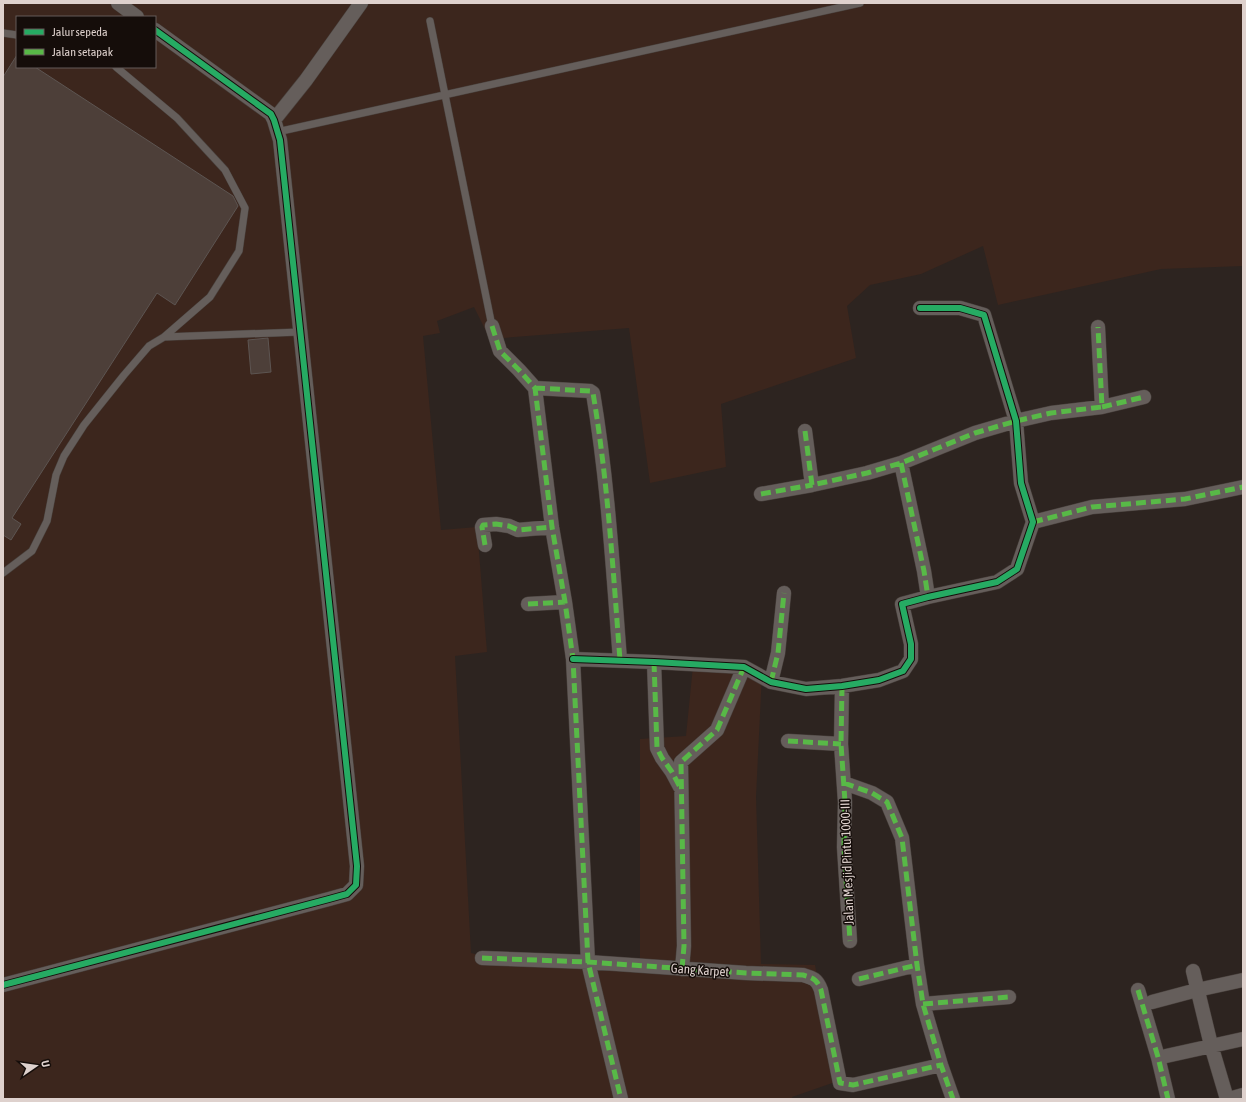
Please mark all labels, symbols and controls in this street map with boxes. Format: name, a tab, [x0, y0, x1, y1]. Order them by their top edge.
legend	[16, 16, 156, 68]
text: Jalur sepeda	[52, 25, 108, 39]
text: Jalan setapak	[52, 45, 114, 59]
street label: Jalan Mesjid Pintu 1000-III	[837, 799, 857, 925]
street label: Gang Karpet	[670, 960, 730, 980]
north arrow	[16, 1046, 56, 1086]
text: U	[39, 1059, 52, 1068]

